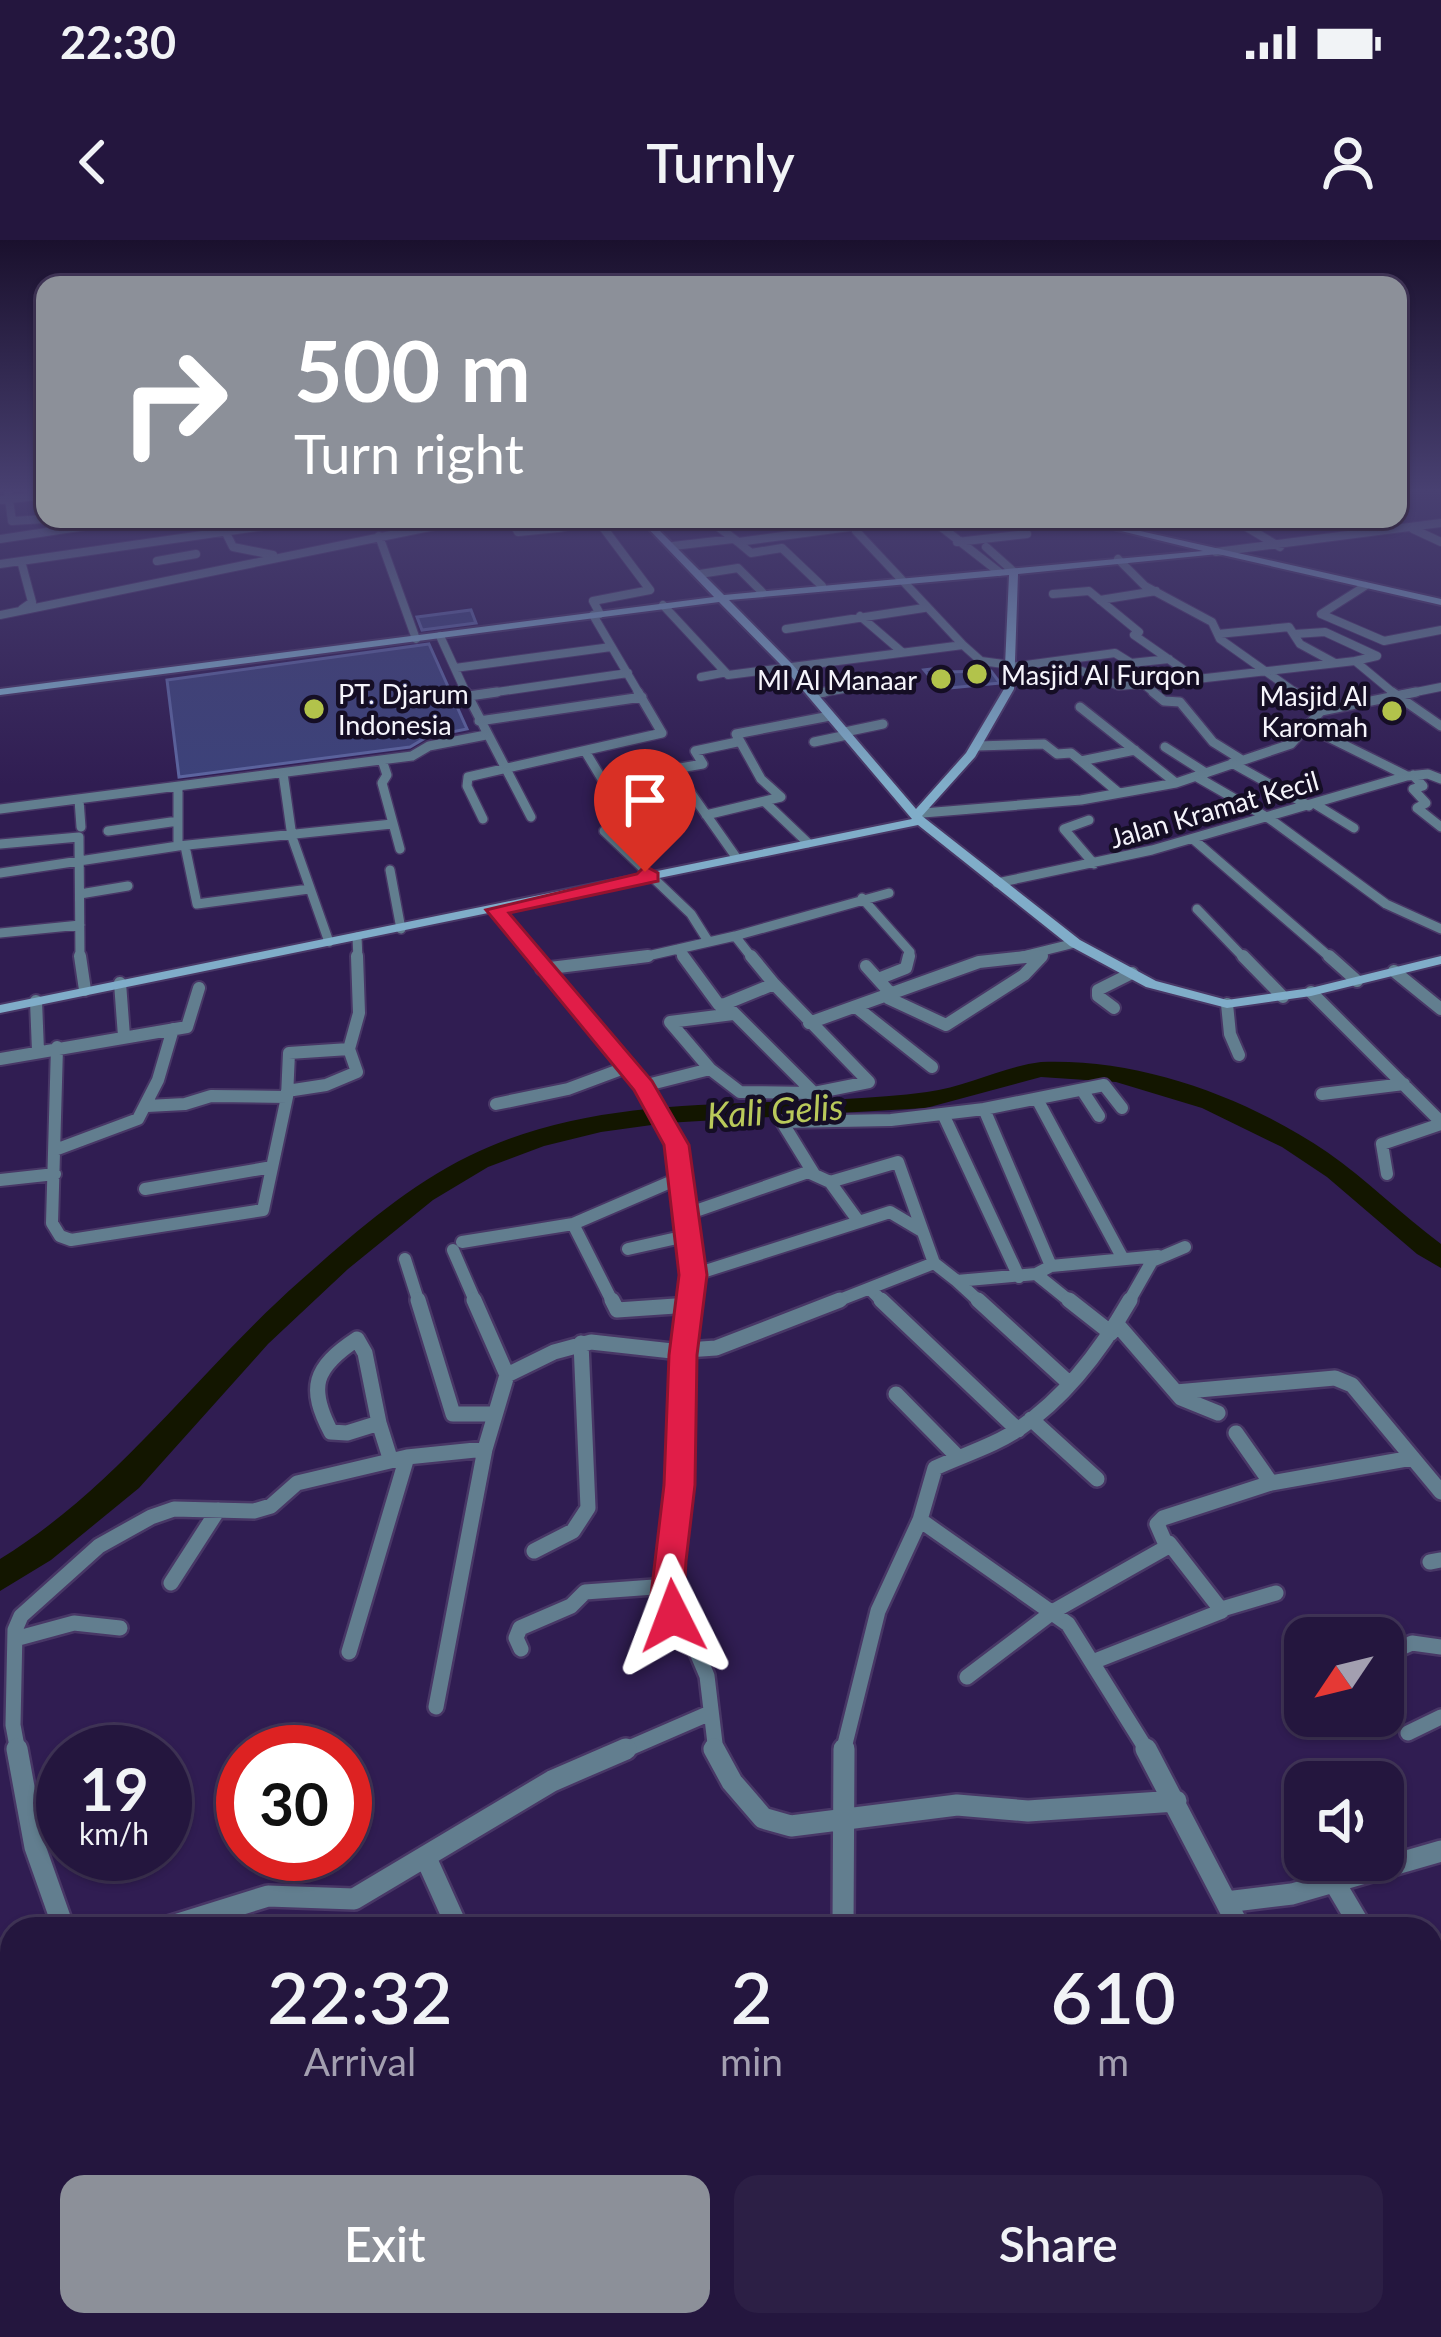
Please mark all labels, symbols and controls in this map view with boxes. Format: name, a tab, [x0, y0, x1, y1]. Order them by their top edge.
text: 22:30	[60, 15, 176, 69]
icon: back	[60, 129, 126, 195]
icon: person	[1315, 129, 1381, 195]
text: Turnly	[646, 130, 795, 195]
text: 500 m	[294, 319, 531, 420]
icon: right	[96, 324, 252, 480]
text: Turn right	[294, 421, 524, 486]
place label: Masjid Al Furqon	[1001, 658, 1200, 691]
marker: Masjid Al Furqon	[964, 661, 990, 687]
place label: MI Al Manaar	[757, 663, 917, 696]
marker: MI Al Manaar	[928, 666, 954, 692]
place label: PT. Djarum Indonesia	[338, 677, 469, 741]
place label: Masjid Al Karomah	[1260, 679, 1368, 743]
marker: PT. Djarum Indonesia	[301, 696, 327, 722]
marker: Masjid Al Karomah	[1379, 698, 1405, 724]
pin	[594, 749, 696, 872]
street label: Jalan Kramat Kecil	[1106, 763, 1322, 855]
icon: arrive	[612, 767, 678, 833]
water label: Kali Gelis	[705, 1083, 845, 1137]
position arrow	[610, 1553, 736, 1679]
north arrow	[1284, 1617, 1404, 1737]
map controls	[1284, 1617, 1404, 1881]
speed limit sign: 30	[216, 1725, 372, 1881]
text: 19	[79, 1752, 149, 1824]
button: sound	[1284, 1761, 1404, 1881]
text: km/h	[79, 1815, 149, 1851]
text: 22:32	[267, 1953, 453, 2039]
text: 2	[731, 1953, 772, 2039]
text: 610	[1050, 1953, 1176, 2039]
text: Arrival	[304, 2038, 416, 2084]
text: min	[720, 2038, 783, 2084]
text: m	[1097, 2038, 1129, 2084]
button: Exit	[60, 2175, 710, 2313]
button: Share	[734, 2175, 1383, 2313]

